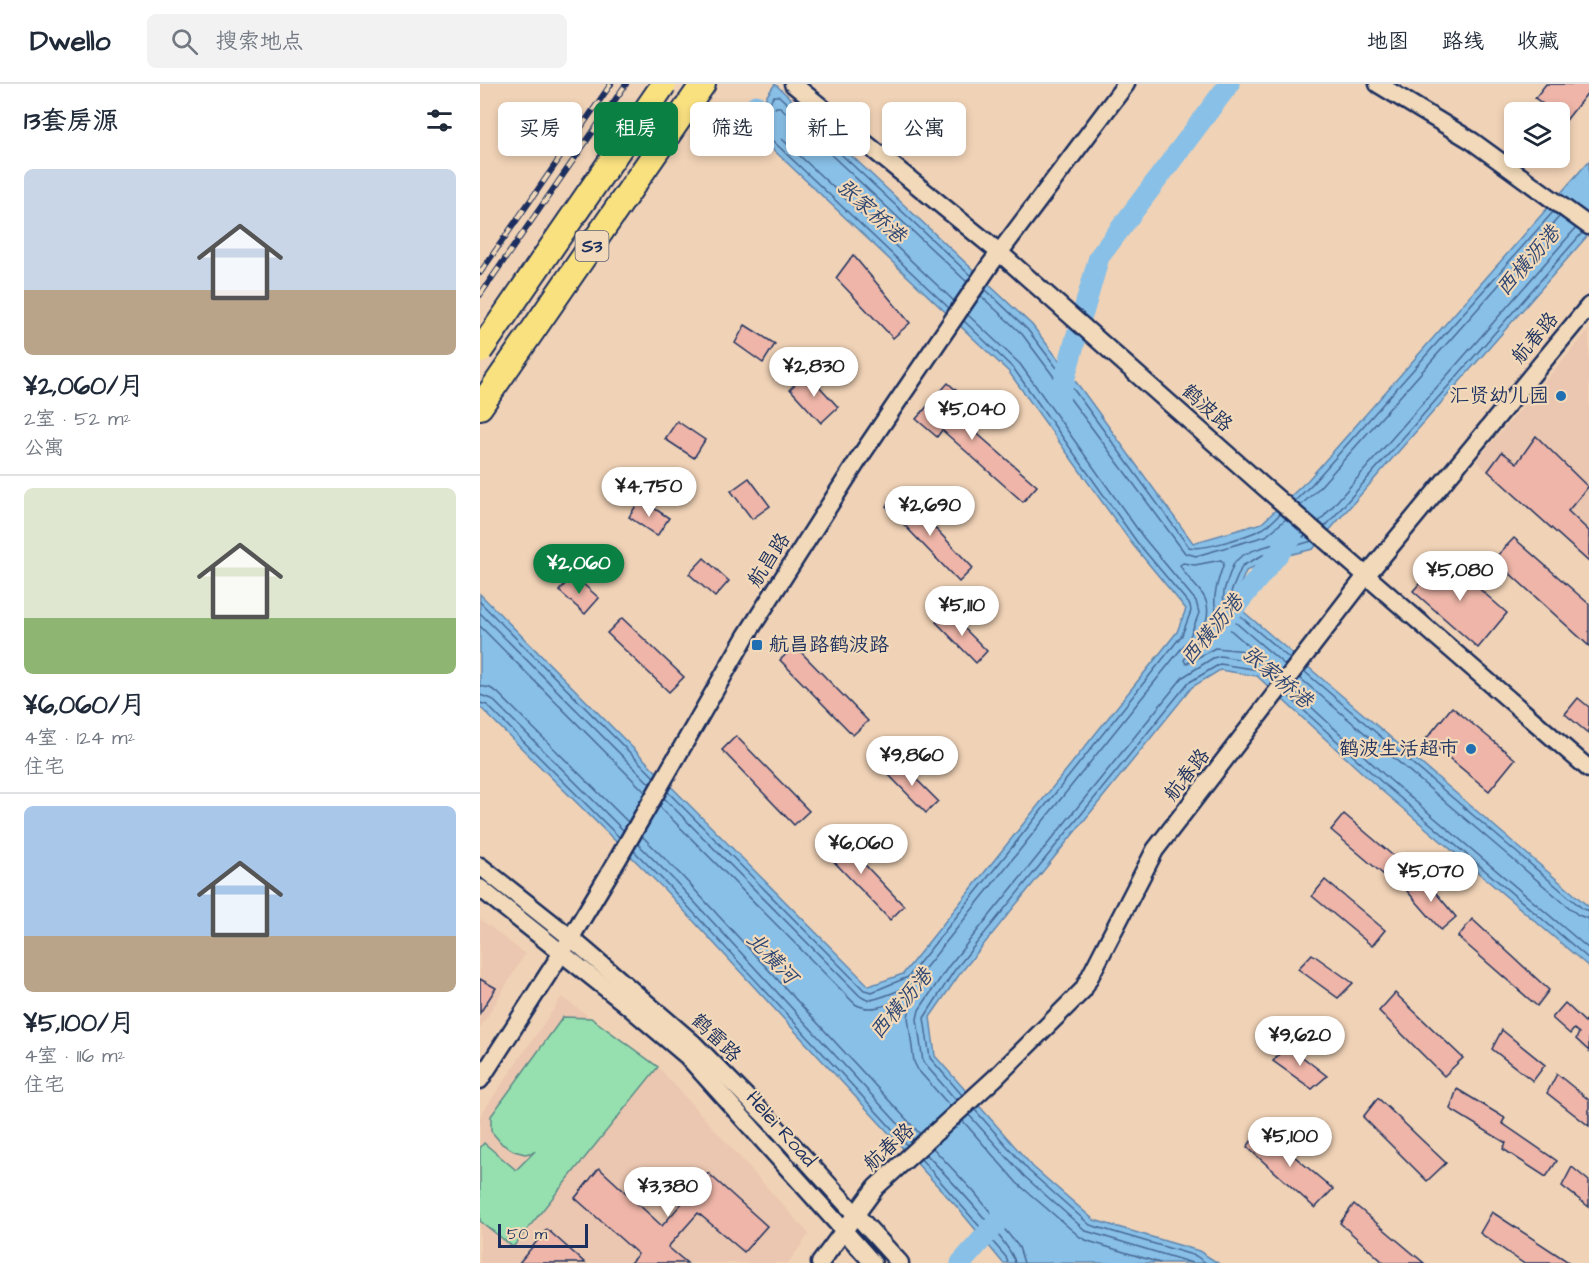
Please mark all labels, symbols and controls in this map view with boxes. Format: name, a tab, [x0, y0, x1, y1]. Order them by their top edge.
search box	[147, 14, 567, 68]
text: Dwello	[30, 22, 111, 61]
icon: search	[168, 25, 201, 58]
text: 搜索地点	[216, 26, 304, 57]
text: 地图	[1367, 27, 1409, 56]
text: 路线	[1442, 27, 1484, 56]
text: 收藏	[1517, 27, 1559, 56]
chip: 买房	[498, 102, 582, 156]
chip: 租房	[594, 102, 678, 156]
chip: 筛选	[690, 102, 774, 156]
chip: 新上	[786, 102, 870, 156]
chip: 公寓	[882, 102, 966, 156]
map controls	[1504, 102, 1570, 168]
button: layers	[1504, 102, 1570, 168]
text: 13套房源	[24, 103, 119, 139]
icon: filters	[423, 104, 456, 137]
water label: 张家桥港	[830, 172, 913, 251]
icon: home	[186, 208, 294, 316]
water label: 西横沥港	[1490, 218, 1568, 302]
road number: S3	[576, 231, 608, 261]
street label: 航春路	[1505, 305, 1566, 370]
pin: ¥2,830	[765, 347, 863, 398]
text: ¥2,830	[783, 352, 845, 380]
text: ¥2,060/月	[24, 368, 144, 404]
street label: 鹤波路	[1175, 378, 1239, 439]
place label: 汇贤幼儿园	[1449, 382, 1549, 410]
marker: 汇贤幼儿园	[1554, 389, 1568, 403]
pin: ¥5,040	[923, 390, 1021, 441]
text: ¥5,040	[938, 395, 1006, 423]
text: 2室 · 52 m²	[24, 405, 131, 433]
text: 公寓	[24, 434, 64, 462]
pin: ¥4,750	[600, 467, 698, 518]
text: ¥4,750	[616, 472, 682, 500]
pin: ¥2,690	[881, 486, 979, 537]
text: ¥2,690	[899, 491, 961, 519]
street label: 航昌路	[741, 526, 798, 593]
icon: home	[186, 527, 294, 635]
pin: ¥2,060	[530, 544, 628, 595]
text: ¥2,060	[547, 549, 611, 577]
pin: ¥5,080	[1411, 551, 1509, 602]
text: ¥5,080	[1427, 556, 1493, 584]
pin: ¥5,110	[913, 586, 1011, 637]
water label: 西横沥港	[1174, 587, 1251, 671]
text: ¥5,110	[939, 591, 985, 619]
place label: 航昌路鹤波路	[769, 631, 890, 659]
marker: 航昌路鹤波路	[750, 638, 764, 652]
water label: 张家桥港	[1236, 639, 1320, 716]
text: ¥6,060/月	[24, 687, 146, 723]
text: 4室 · 124 m²	[24, 724, 135, 752]
place label: 鹤波生活超市	[1339, 735, 1459, 763]
pin: ¥9,860	[863, 736, 961, 787]
text: ¥9,860	[880, 741, 944, 769]
street label: 航春路	[1157, 742, 1217, 807]
marker: 鹤波生活超市	[1464, 742, 1478, 756]
text: 住宅	[24, 753, 64, 781]
pin: ¥6,060	[812, 824, 910, 875]
text: ¥6,060	[829, 829, 893, 857]
icon: home	[186, 845, 294, 953]
pin: ¥5,070	[1382, 852, 1480, 903]
text: ¥5,070	[1398, 857, 1464, 885]
water label: 北横河	[740, 925, 806, 993]
water label: 西横沥港	[863, 961, 940, 1045]
text: ¥5,100/月	[24, 1005, 135, 1041]
street label: 鹤雷路	[685, 1007, 748, 1070]
pin: ¥9,620	[1251, 1016, 1349, 1067]
text: ¥9,620	[1269, 1021, 1331, 1049]
text: 4室 · 116 m²	[24, 1042, 125, 1070]
text: 住宅	[24, 1071, 64, 1099]
street label: Helei Road	[739, 1085, 823, 1173]
street label: 航春路	[857, 1116, 921, 1177]
pin: ¥5,100	[1241, 1117, 1339, 1168]
text: ¥5,100	[1262, 1122, 1318, 1150]
pin: ¥3,380	[619, 1167, 717, 1218]
text: ¥3,380	[638, 1172, 698, 1200]
scale bar	[498, 1221, 588, 1248]
text: 50 m	[507, 1223, 547, 1245]

